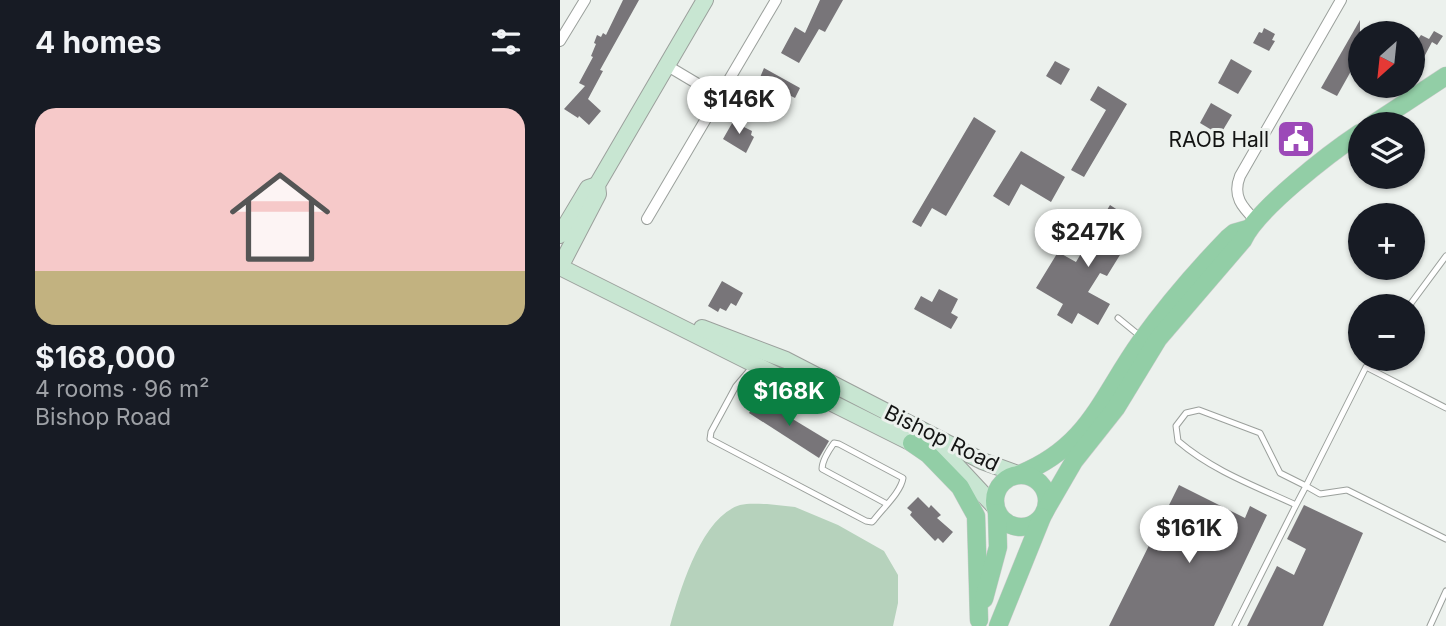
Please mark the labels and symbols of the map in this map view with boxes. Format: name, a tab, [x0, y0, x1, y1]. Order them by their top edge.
north arrow	[1348, 21, 1424, 98]
pin: $146K	[690, 76, 788, 136]
public building icon: RAOB Hall	[1275, 118, 1317, 160]
place label: RAOB Hall	[1168, 127, 1269, 152]
pin: $247K	[1039, 210, 1137, 269]
pin: $168K	[740, 368, 838, 428]
street label: Bishop Road	[881, 400, 1003, 476]
pin: $161K	[1140, 505, 1238, 565]

